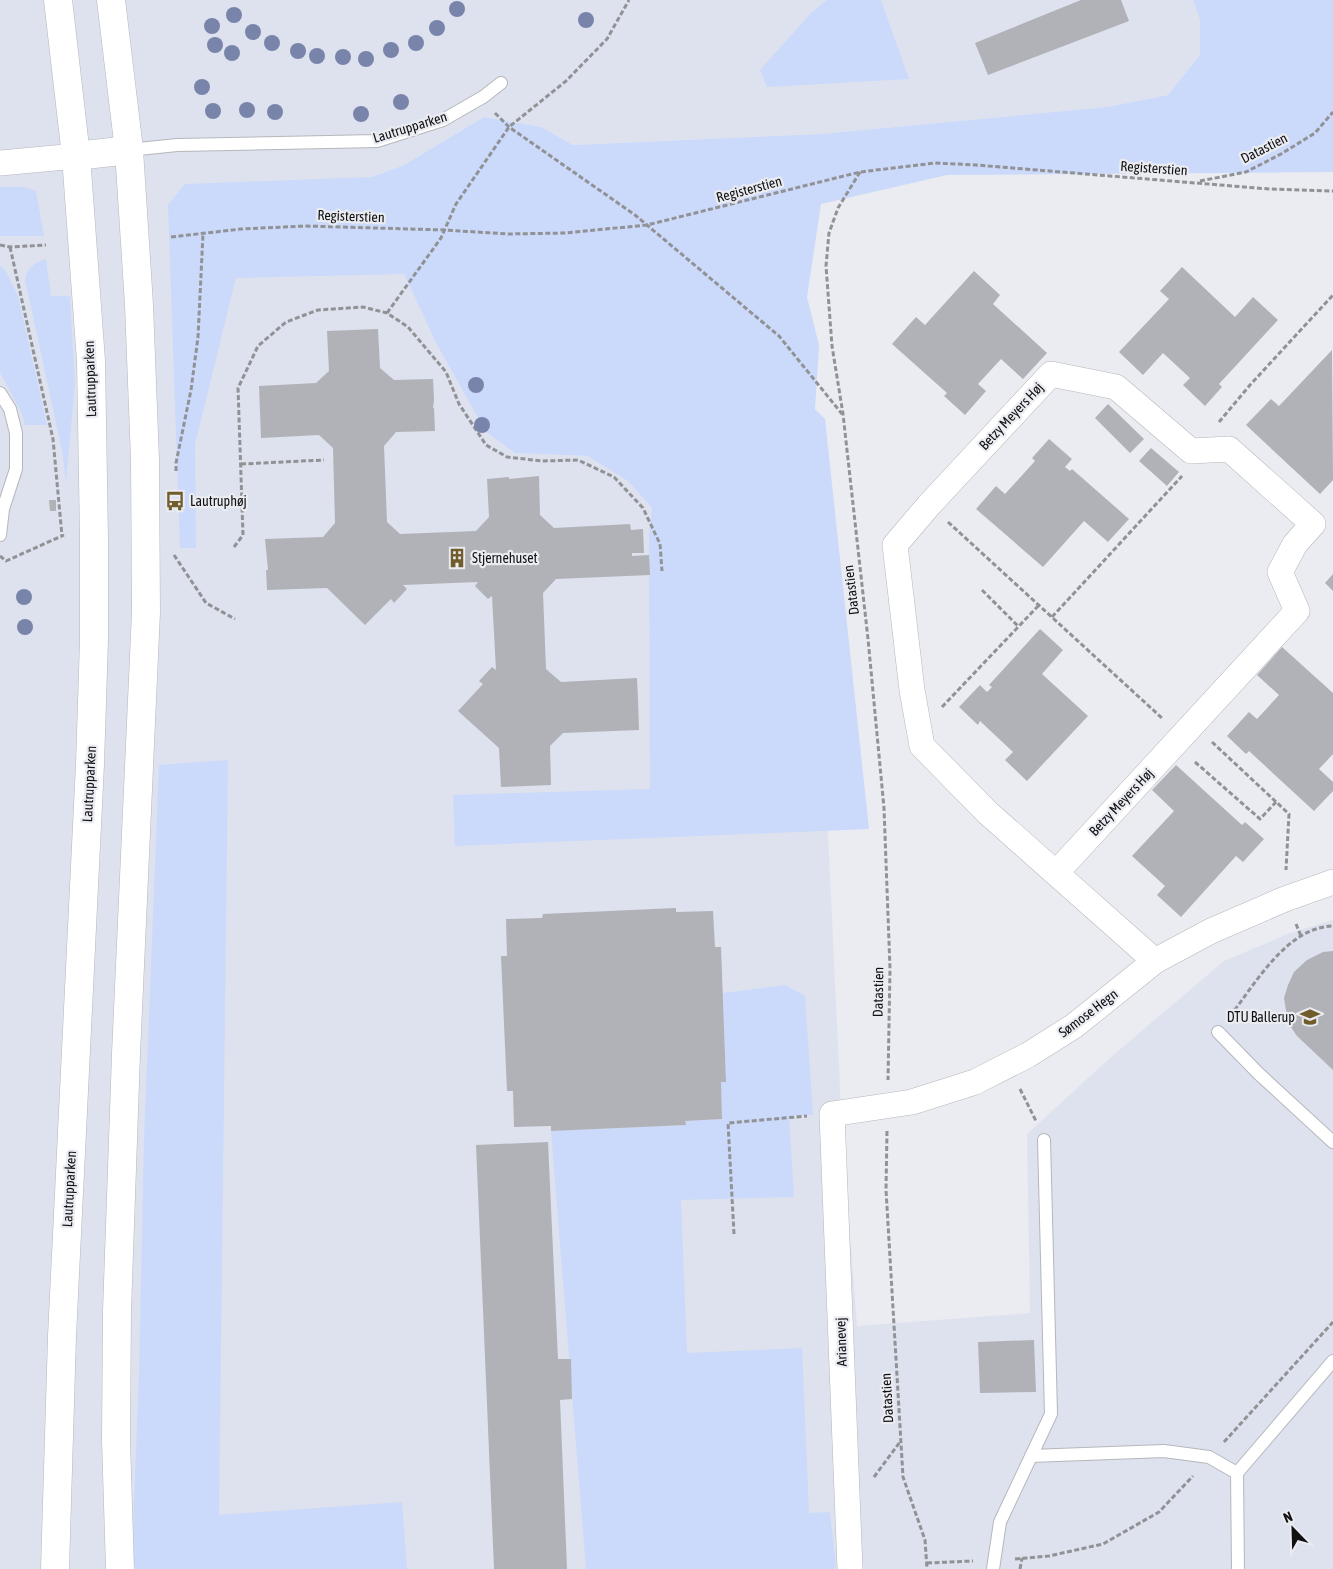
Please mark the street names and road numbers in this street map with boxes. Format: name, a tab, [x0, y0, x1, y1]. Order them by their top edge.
street label: Lautrupparken	[371, 108, 449, 146]
street label: Datastien	[1238, 129, 1290, 167]
street label: Registerstien	[1120, 158, 1188, 178]
street label: Registerstien	[714, 173, 784, 205]
street label: Registerstien	[317, 207, 385, 225]
street label: Lautrupparken	[81, 340, 99, 418]
street label: Betzy Meyers Høj	[976, 379, 1046, 453]
street label: Datastien	[840, 564, 862, 616]
street label: Lautrupparken	[79, 745, 99, 823]
street label: Betzy Meyers Høj	[1086, 765, 1156, 839]
street label: Datastien	[870, 967, 886, 1017]
street label: Sømose Hegn	[1055, 986, 1121, 1040]
street label: Lautrupparken	[59, 1150, 79, 1228]
street label: Arianevej	[832, 1317, 850, 1367]
street label: Datastien	[878, 1372, 896, 1424]

